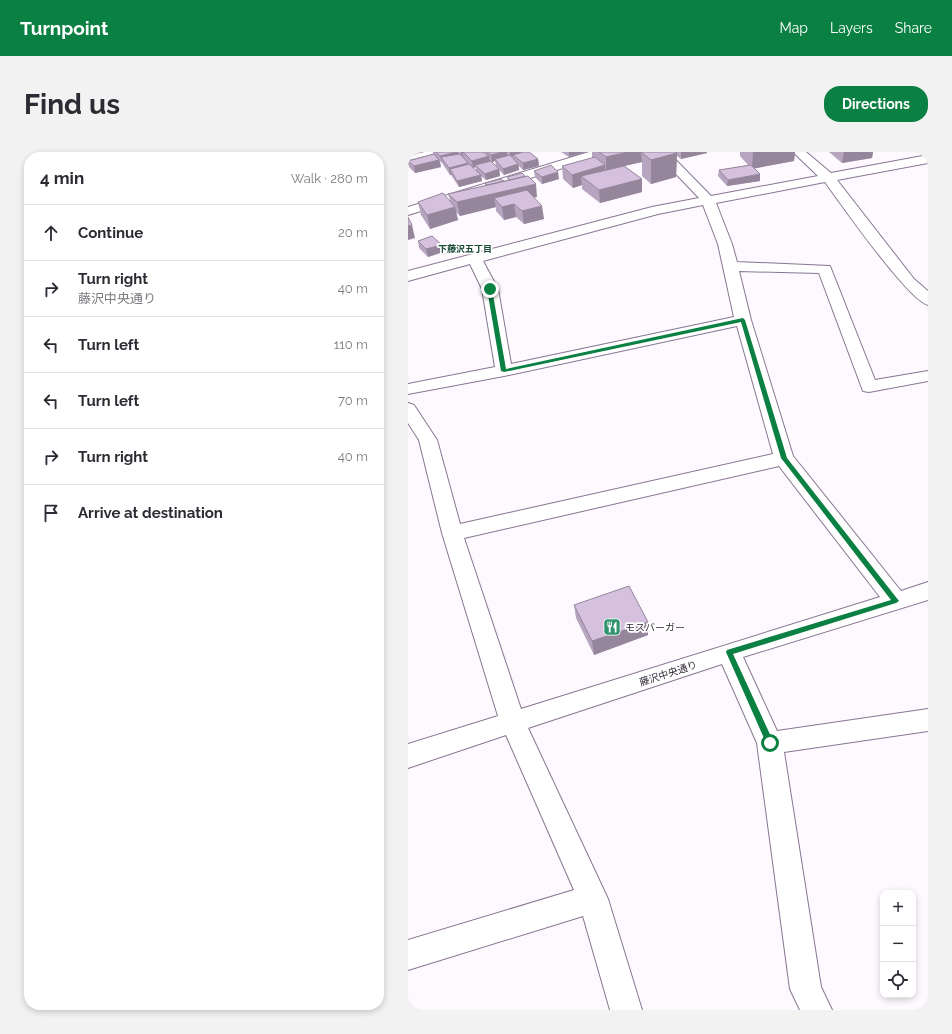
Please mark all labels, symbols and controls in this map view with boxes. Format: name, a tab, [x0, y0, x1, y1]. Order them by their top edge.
text: Turnpoint	[20, 17, 108, 39]
text: Map	[780, 20, 808, 36]
text: Layers	[830, 20, 873, 36]
text: Share	[895, 20, 932, 36]
button: Directions	[824, 86, 928, 122]
text: Find us	[24, 88, 120, 121]
text: 4 min	[40, 168, 84, 188]
text: Walk · 280 m	[291, 171, 368, 186]
icon: ahead	[40, 222, 62, 244]
text: Continue	[78, 224, 143, 242]
text: 20 m	[338, 225, 368, 240]
district label: 下藤沢五丁目	[438, 244, 492, 254]
text: Turn right	[78, 270, 148, 288]
icon: right	[40, 278, 62, 300]
route end	[481, 280, 499, 298]
text: 40 m	[338, 281, 368, 296]
text: 藤沢中央通り	[78, 291, 156, 306]
icon: left	[40, 334, 62, 356]
text: Turn left	[78, 336, 139, 354]
text: 110 m	[334, 337, 368, 352]
icon: left	[40, 390, 62, 412]
text: Turn left	[78, 392, 139, 410]
text: 70 m	[338, 393, 368, 408]
icon: right	[40, 446, 62, 468]
text: Turn right	[78, 448, 148, 466]
text: 40 m	[338, 449, 368, 464]
icon: arrive	[40, 502, 62, 524]
text: Arrive at destination	[78, 504, 223, 522]
restaurant icon: モスバーガー	[602, 617, 622, 637]
place label: モスバーガー	[625, 622, 685, 633]
street label: 藤沢中央通り	[638, 659, 698, 688]
route start	[761, 734, 779, 752]
map controls	[880, 890, 916, 998]
button: +	[880, 890, 916, 926]
button: −	[880, 926, 916, 962]
button: locate	[880, 962, 916, 998]

